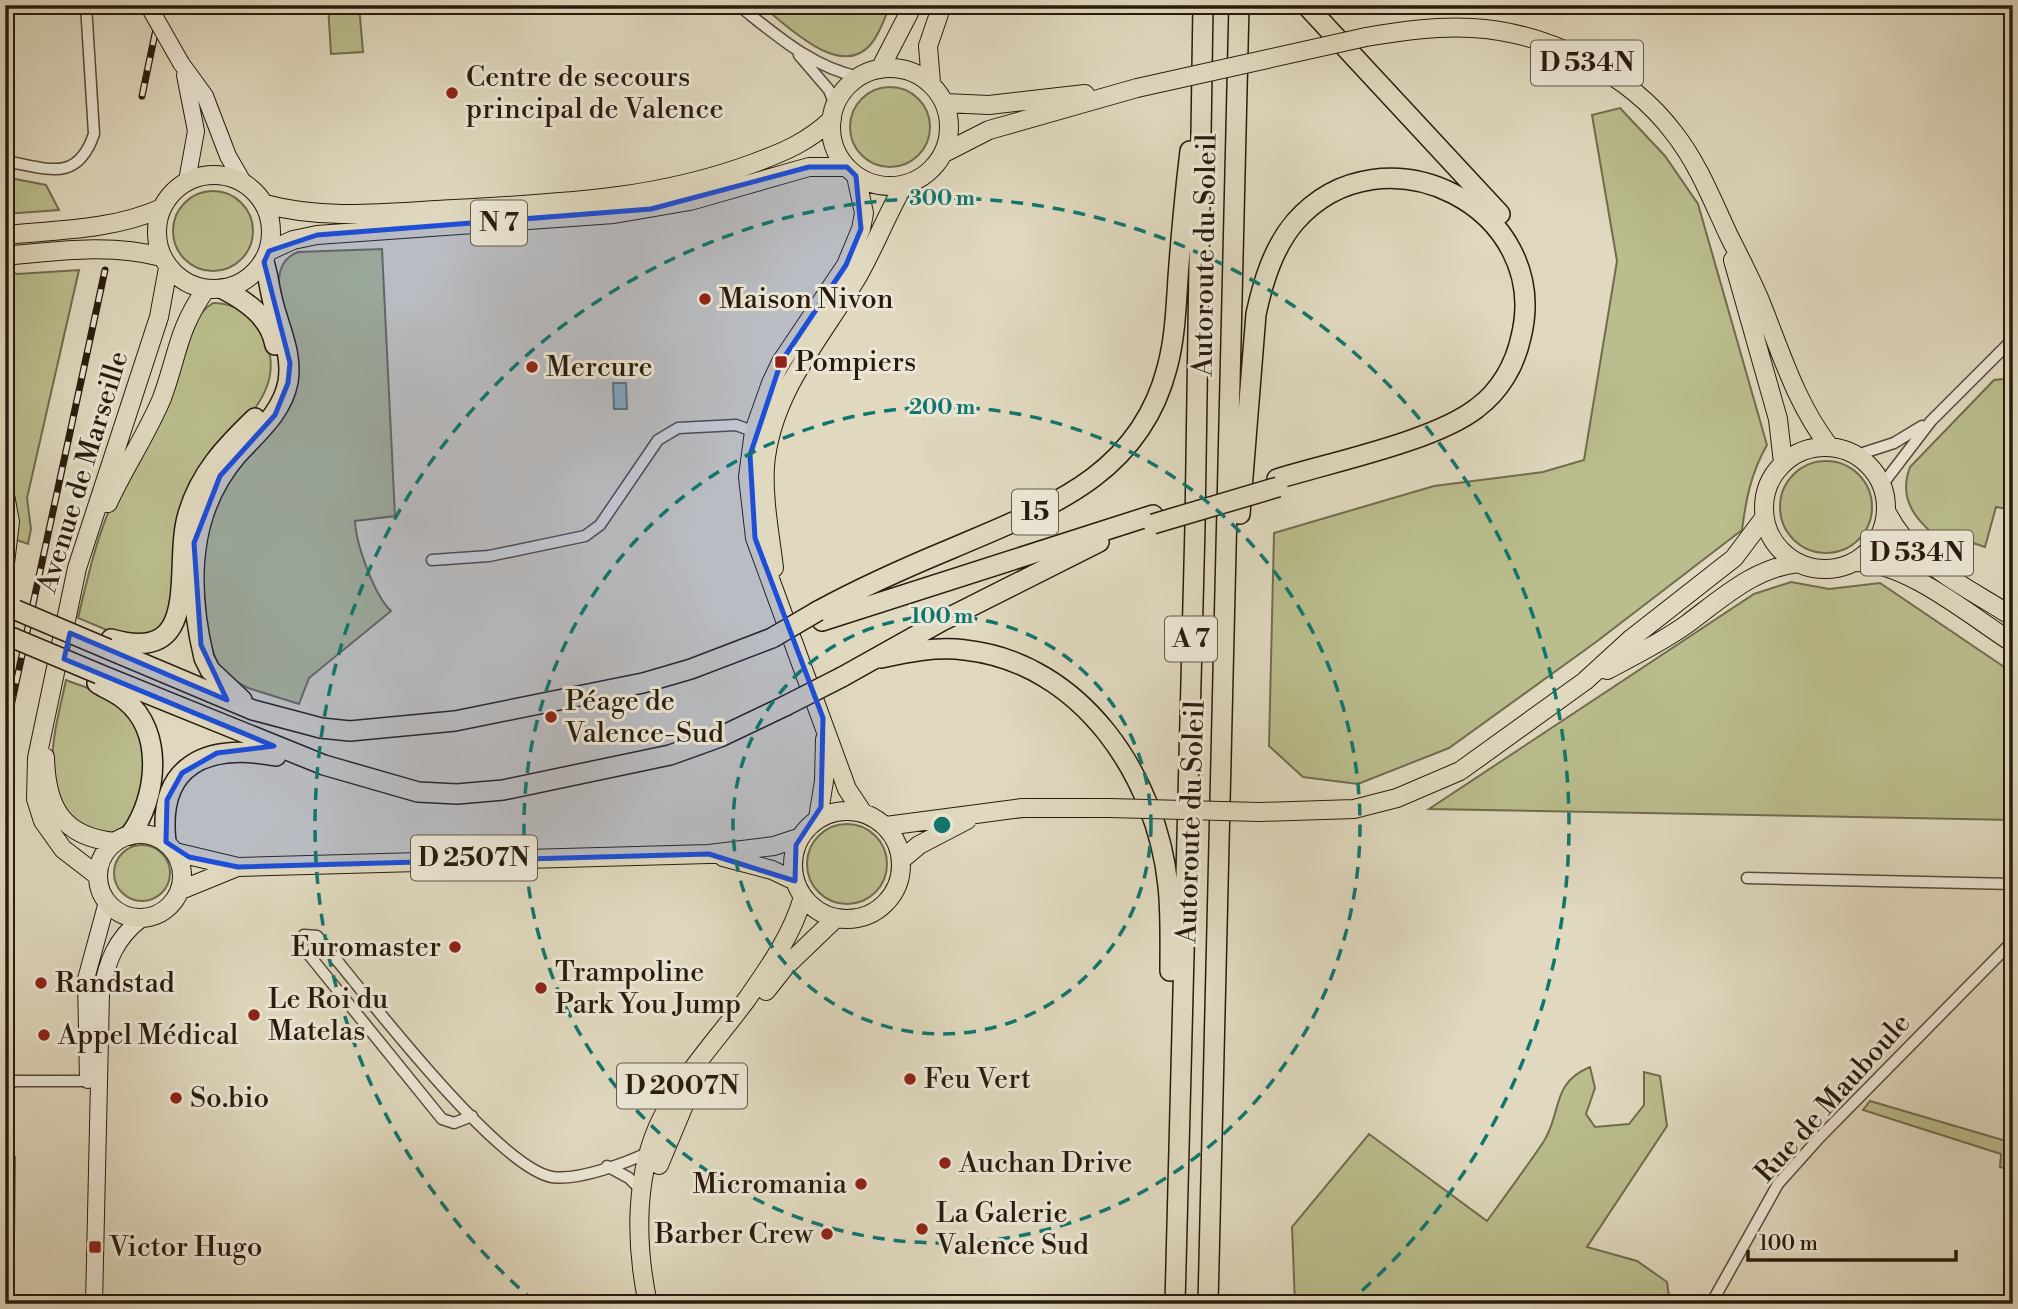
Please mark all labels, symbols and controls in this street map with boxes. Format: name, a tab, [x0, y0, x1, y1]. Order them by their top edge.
road number: D 534N	[1531, 40, 1643, 86]
place label: Centre de secours principal de Valence	[466, 60, 724, 127]
marker: Centre de secours principal de Valence	[444, 85, 460, 101]
street label: Autoroute du Soleil	[1185, 133, 1225, 378]
text: 300 m	[909, 186, 975, 212]
road number: N 7	[471, 200, 527, 246]
place label: Maison Nivon	[719, 282, 894, 317]
marker: Maison Nivon	[697, 291, 713, 307]
place label: Pompiers	[795, 345, 916, 380]
street label: Avenue de Marseille	[29, 347, 136, 598]
place label: Mercure	[546, 350, 653, 385]
marker: Pompiers	[773, 354, 789, 370]
marker: Mercure	[524, 359, 540, 375]
text: 200 m	[909, 395, 975, 421]
road number: 15	[1012, 490, 1058, 534]
road number: D 534N	[1861, 530, 1973, 576]
text: 100 m	[911, 604, 973, 630]
road number: A 7	[1165, 617, 1217, 662]
place label: Péage de Valence-Sud	[564, 684, 724, 751]
street label: Autoroute du Soleil	[1169, 700, 1213, 945]
marker: Péage de Valence-Sud	[543, 709, 559, 725]
centre of rings	[930, 813, 954, 837]
road number: D 2507N	[411, 836, 537, 880]
place label: Euromaster	[291, 930, 441, 965]
marker: Euromaster	[447, 939, 463, 955]
place label: Trampoline Park You Jump	[555, 955, 741, 1022]
place label: Randstad	[55, 966, 175, 1001]
marker: Randstad	[33, 975, 49, 991]
marker: Trampoline Park You Jump	[533, 980, 549, 996]
place label: Le Roi du Matelas	[268, 982, 388, 1049]
street label: Rue de Mauboule	[1748, 1006, 1918, 1190]
marker: Le Roi du Matelas	[246, 1007, 262, 1023]
place label: Appel Médical	[57, 1018, 238, 1053]
marker: Appel Médical	[36, 1027, 52, 1043]
place label: Feu Vert	[924, 1062, 1031, 1097]
road number: D 2007N	[617, 1064, 747, 1108]
marker: Feu Vert	[902, 1071, 918, 1087]
place label: So.bio	[190, 1081, 269, 1116]
marker: So.bio	[168, 1090, 184, 1106]
place label: Auchan Drive	[958, 1146, 1132, 1181]
marker: Auchan Drive	[937, 1155, 953, 1171]
place label: Micromania	[693, 1167, 848, 1202]
marker: Micromania	[853, 1176, 869, 1192]
place label: La Galerie Valence Sud	[935, 1196, 1089, 1263]
place label: Barber Crew	[654, 1217, 814, 1252]
scale bar	[1748, 1218, 1957, 1262]
marker: La Galerie Valence Sud	[914, 1221, 930, 1237]
marker: Barber Crew	[819, 1226, 835, 1242]
place label: Victor Hugo	[108, 1230, 263, 1265]
text: 100 m	[1759, 1231, 1818, 1257]
marker: Victor Hugo	[87, 1239, 103, 1255]

